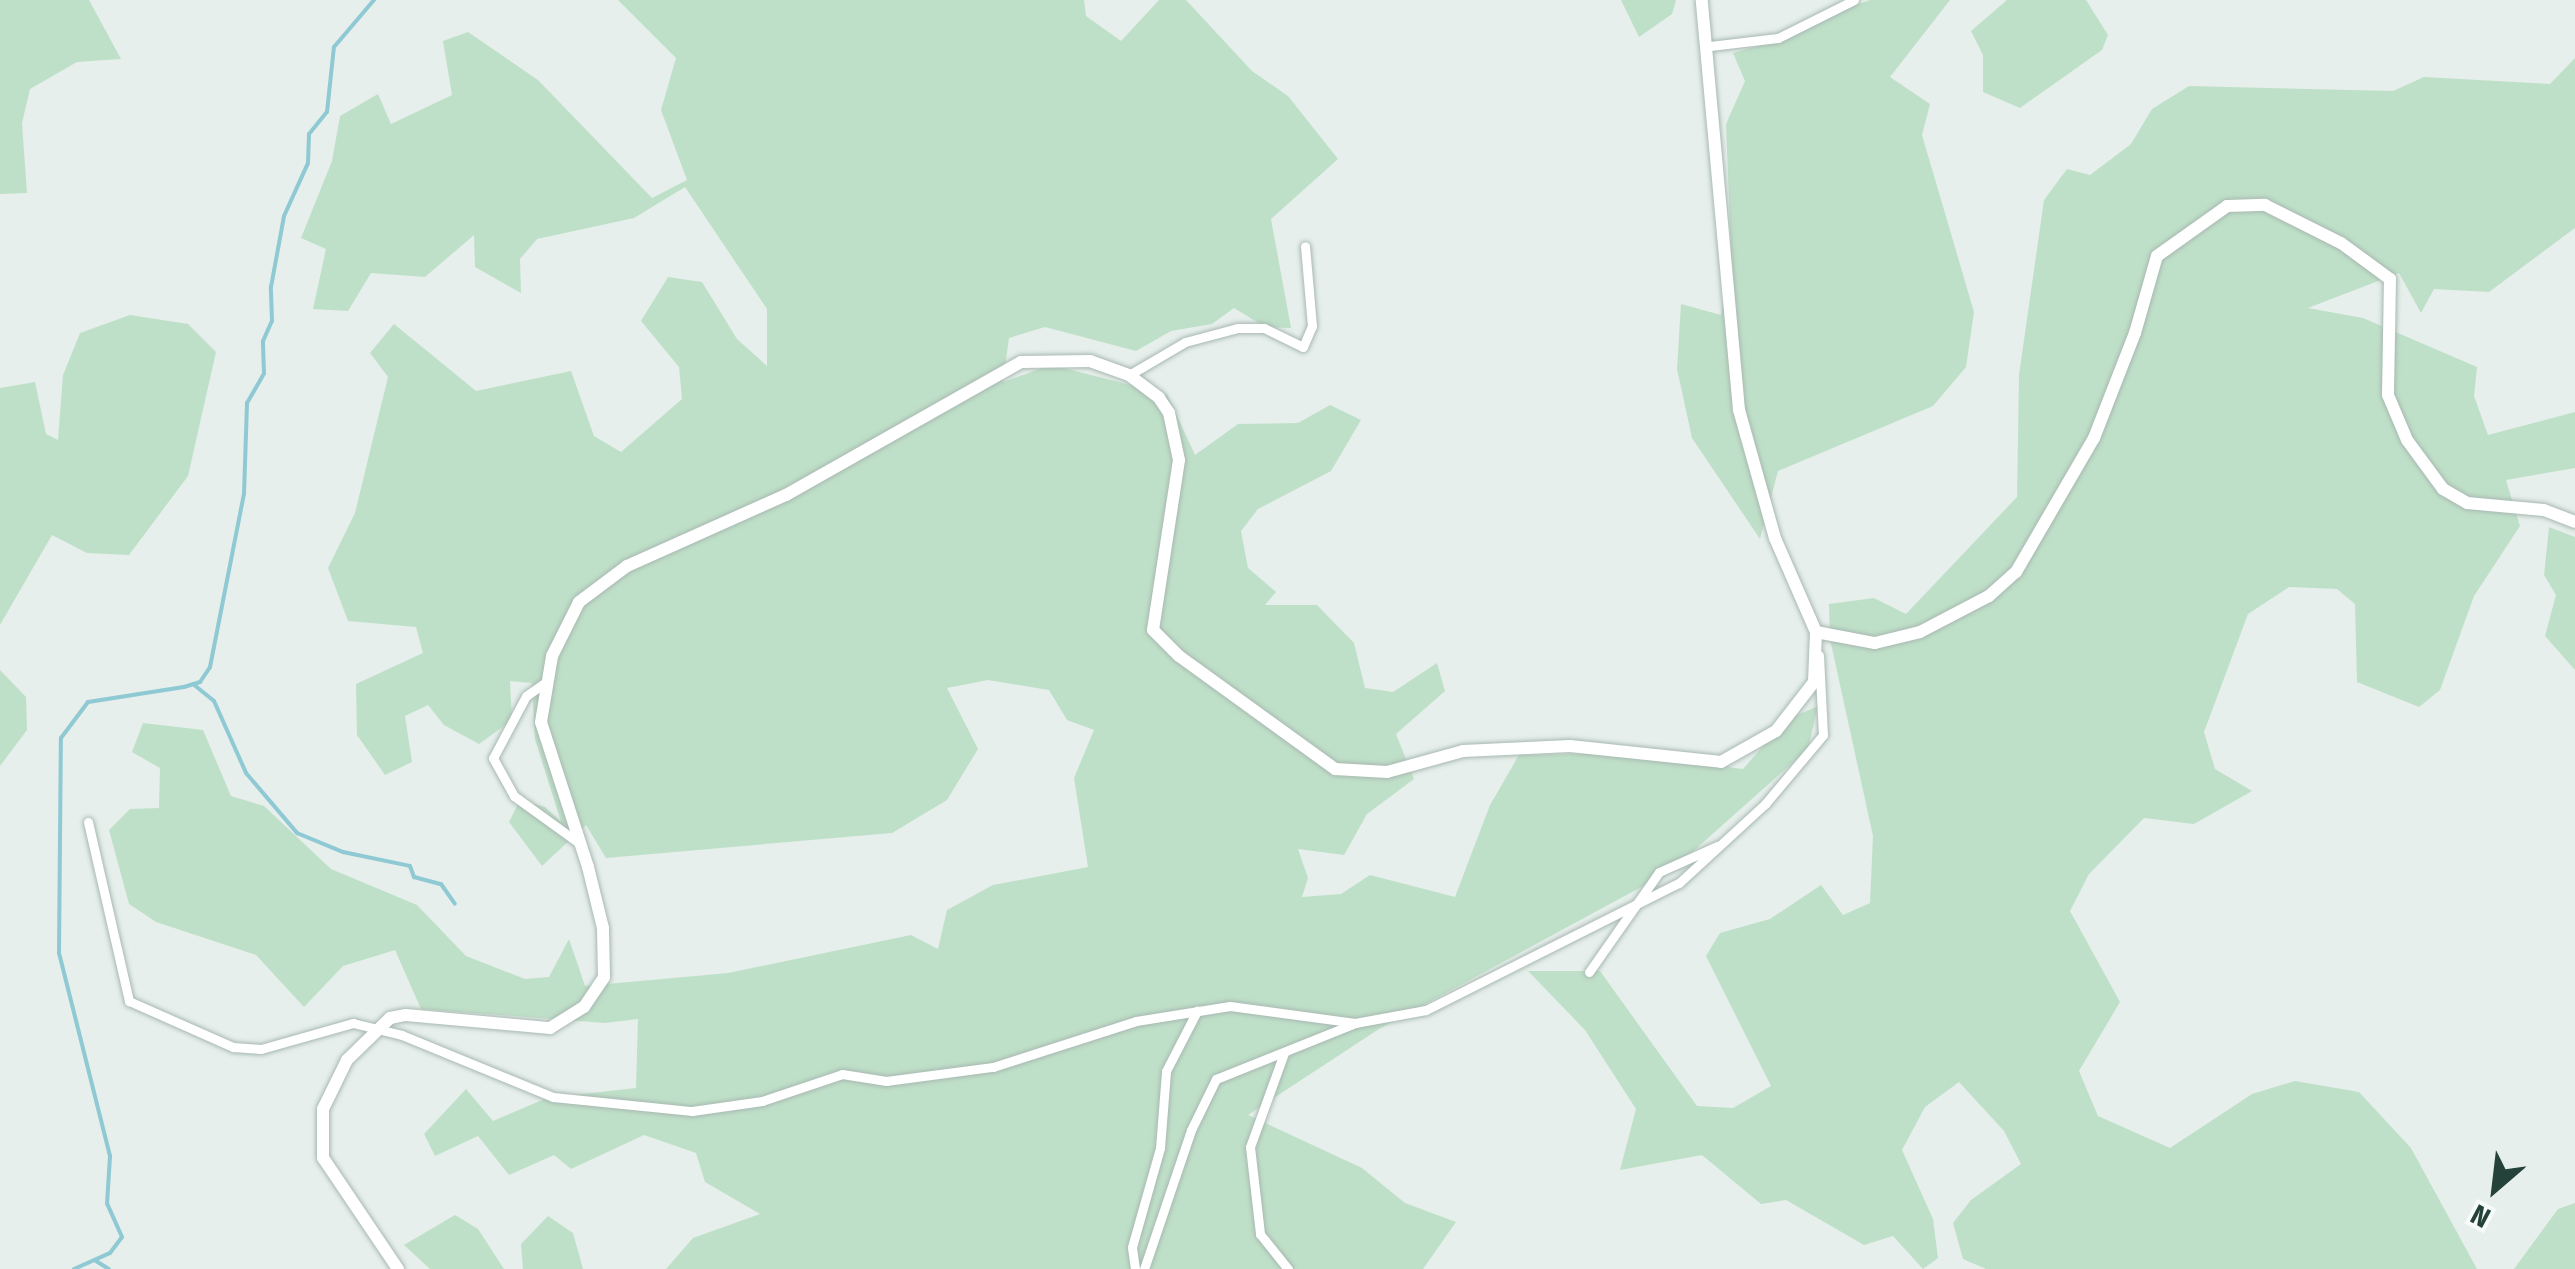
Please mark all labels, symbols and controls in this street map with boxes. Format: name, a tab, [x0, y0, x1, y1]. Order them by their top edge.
north arrow	[2445, 1139, 2545, 1239]
text: N	[2466, 1197, 2496, 1234]

